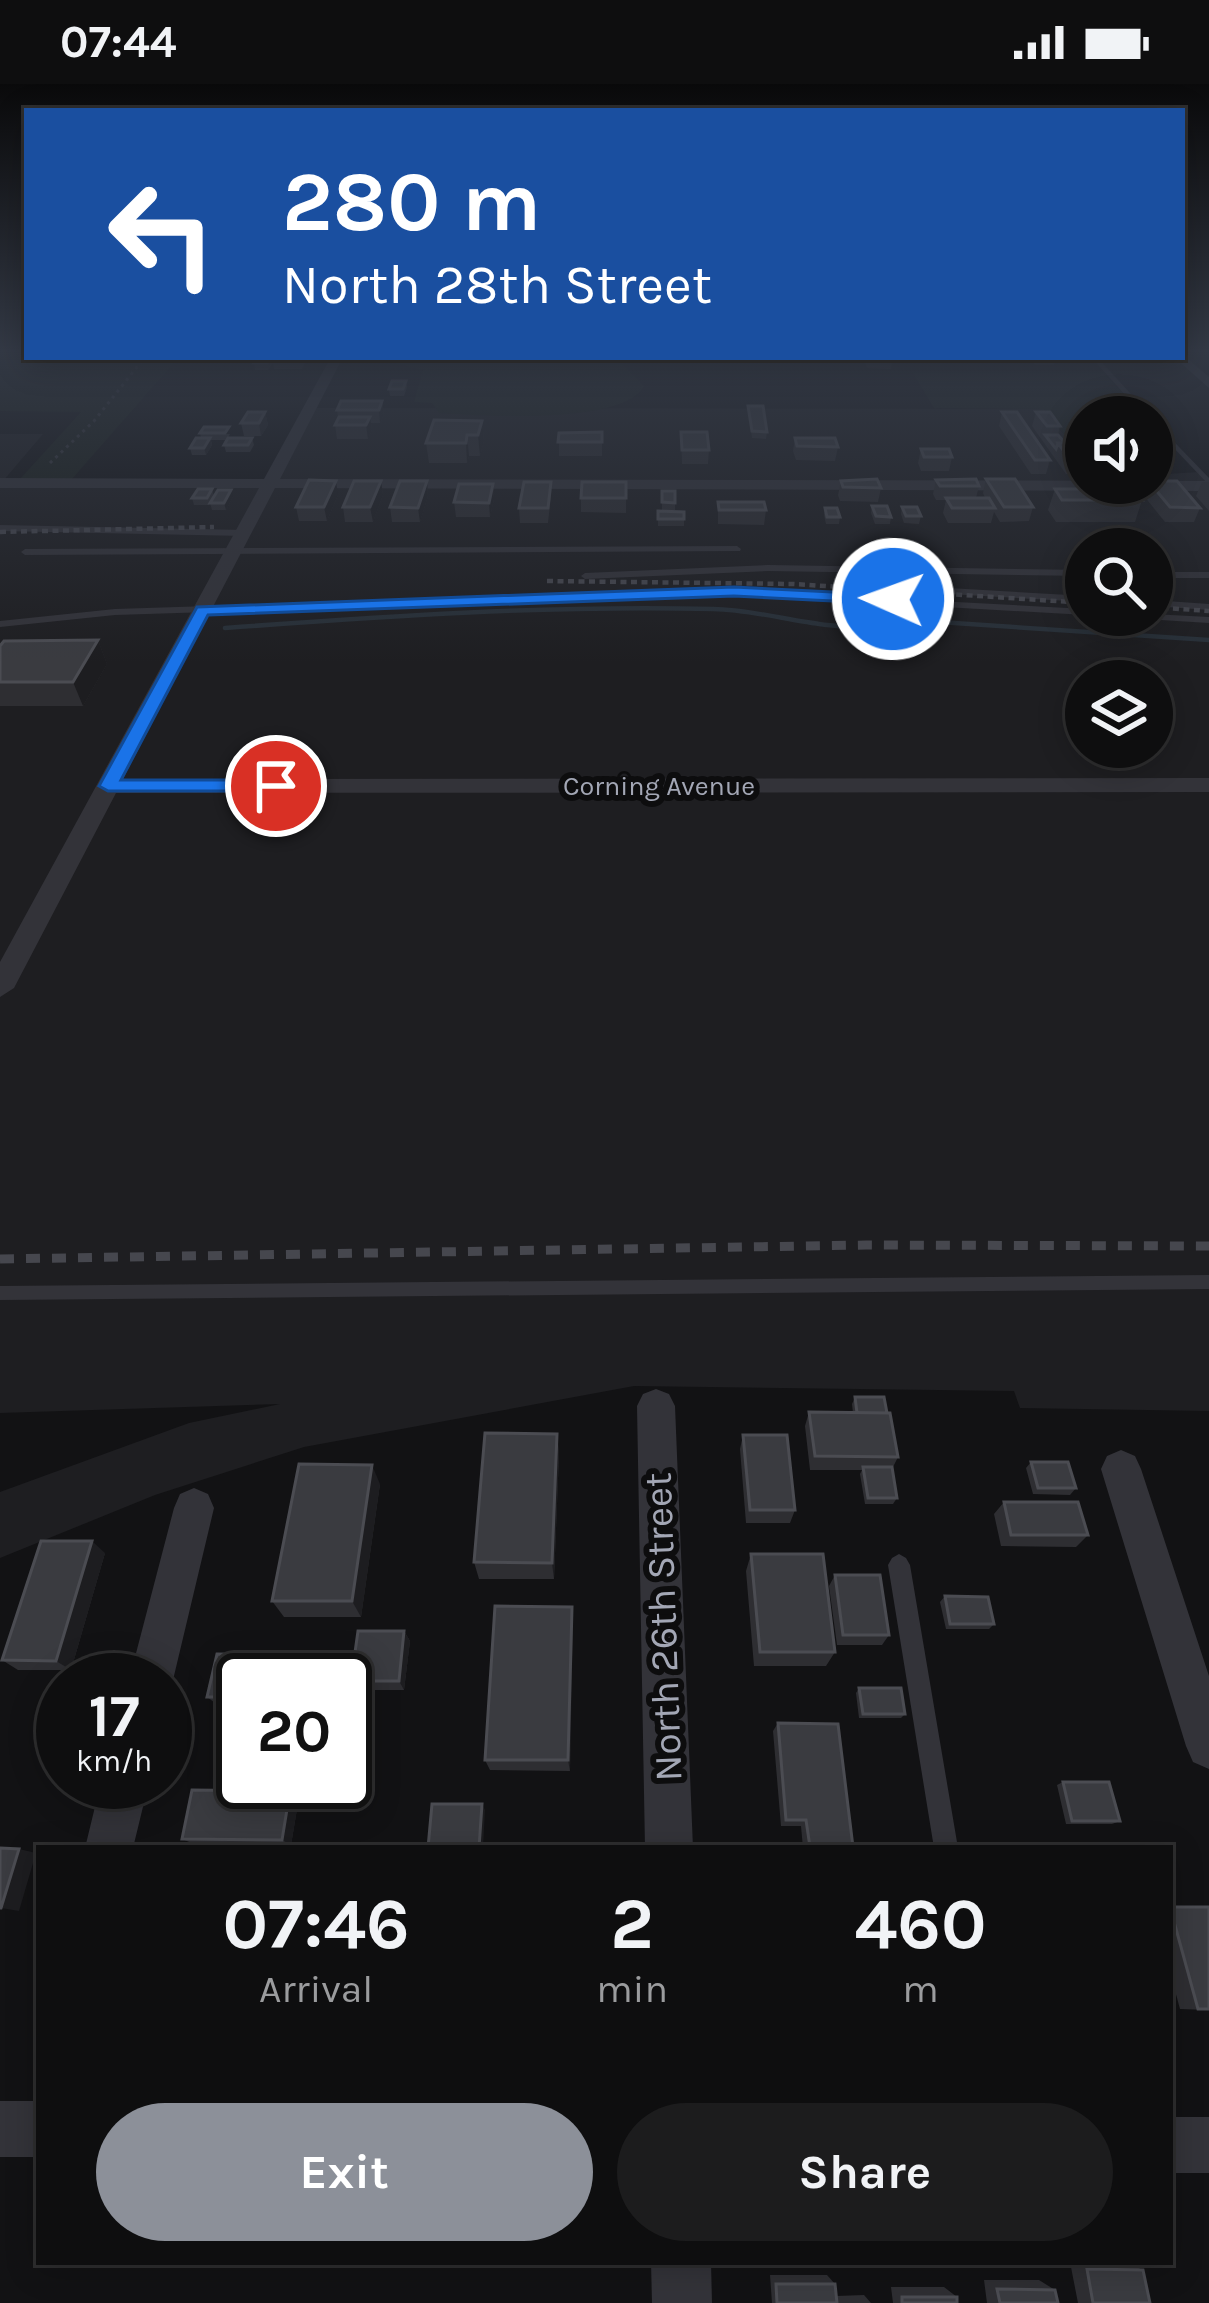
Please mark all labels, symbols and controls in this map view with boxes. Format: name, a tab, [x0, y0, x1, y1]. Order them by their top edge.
text: 07:44	[60, 16, 177, 68]
text: 280 m	[282, 153, 541, 251]
icon: left	[84, 156, 240, 312]
text: North 28th Street	[282, 253, 712, 317]
map controls	[1065, 396, 1173, 768]
button: sound	[1065, 396, 1173, 504]
button: search	[1065, 528, 1173, 636]
position arrow	[830, 536, 956, 662]
button: layers	[1065, 660, 1173, 768]
pin	[225, 735, 327, 837]
icon: arrive	[243, 753, 309, 819]
street label: Corning Avenue	[563, 770, 755, 802]
street label: North 26th Street	[635, 1472, 691, 1782]
speed limit sign: 20	[216, 1653, 372, 1809]
text: 17	[88, 1681, 140, 1751]
text: km/h	[76, 1743, 152, 1779]
text: 07:46	[222, 1882, 410, 1966]
text: 2	[610, 1882, 654, 1966]
text: 460	[854, 1882, 987, 1966]
text: Arrival	[259, 1966, 373, 2012]
text: min	[596, 1966, 668, 2012]
text: m	[902, 1966, 939, 2012]
button: Exit	[96, 2103, 593, 2241]
button: Share	[617, 2103, 1113, 2241]

